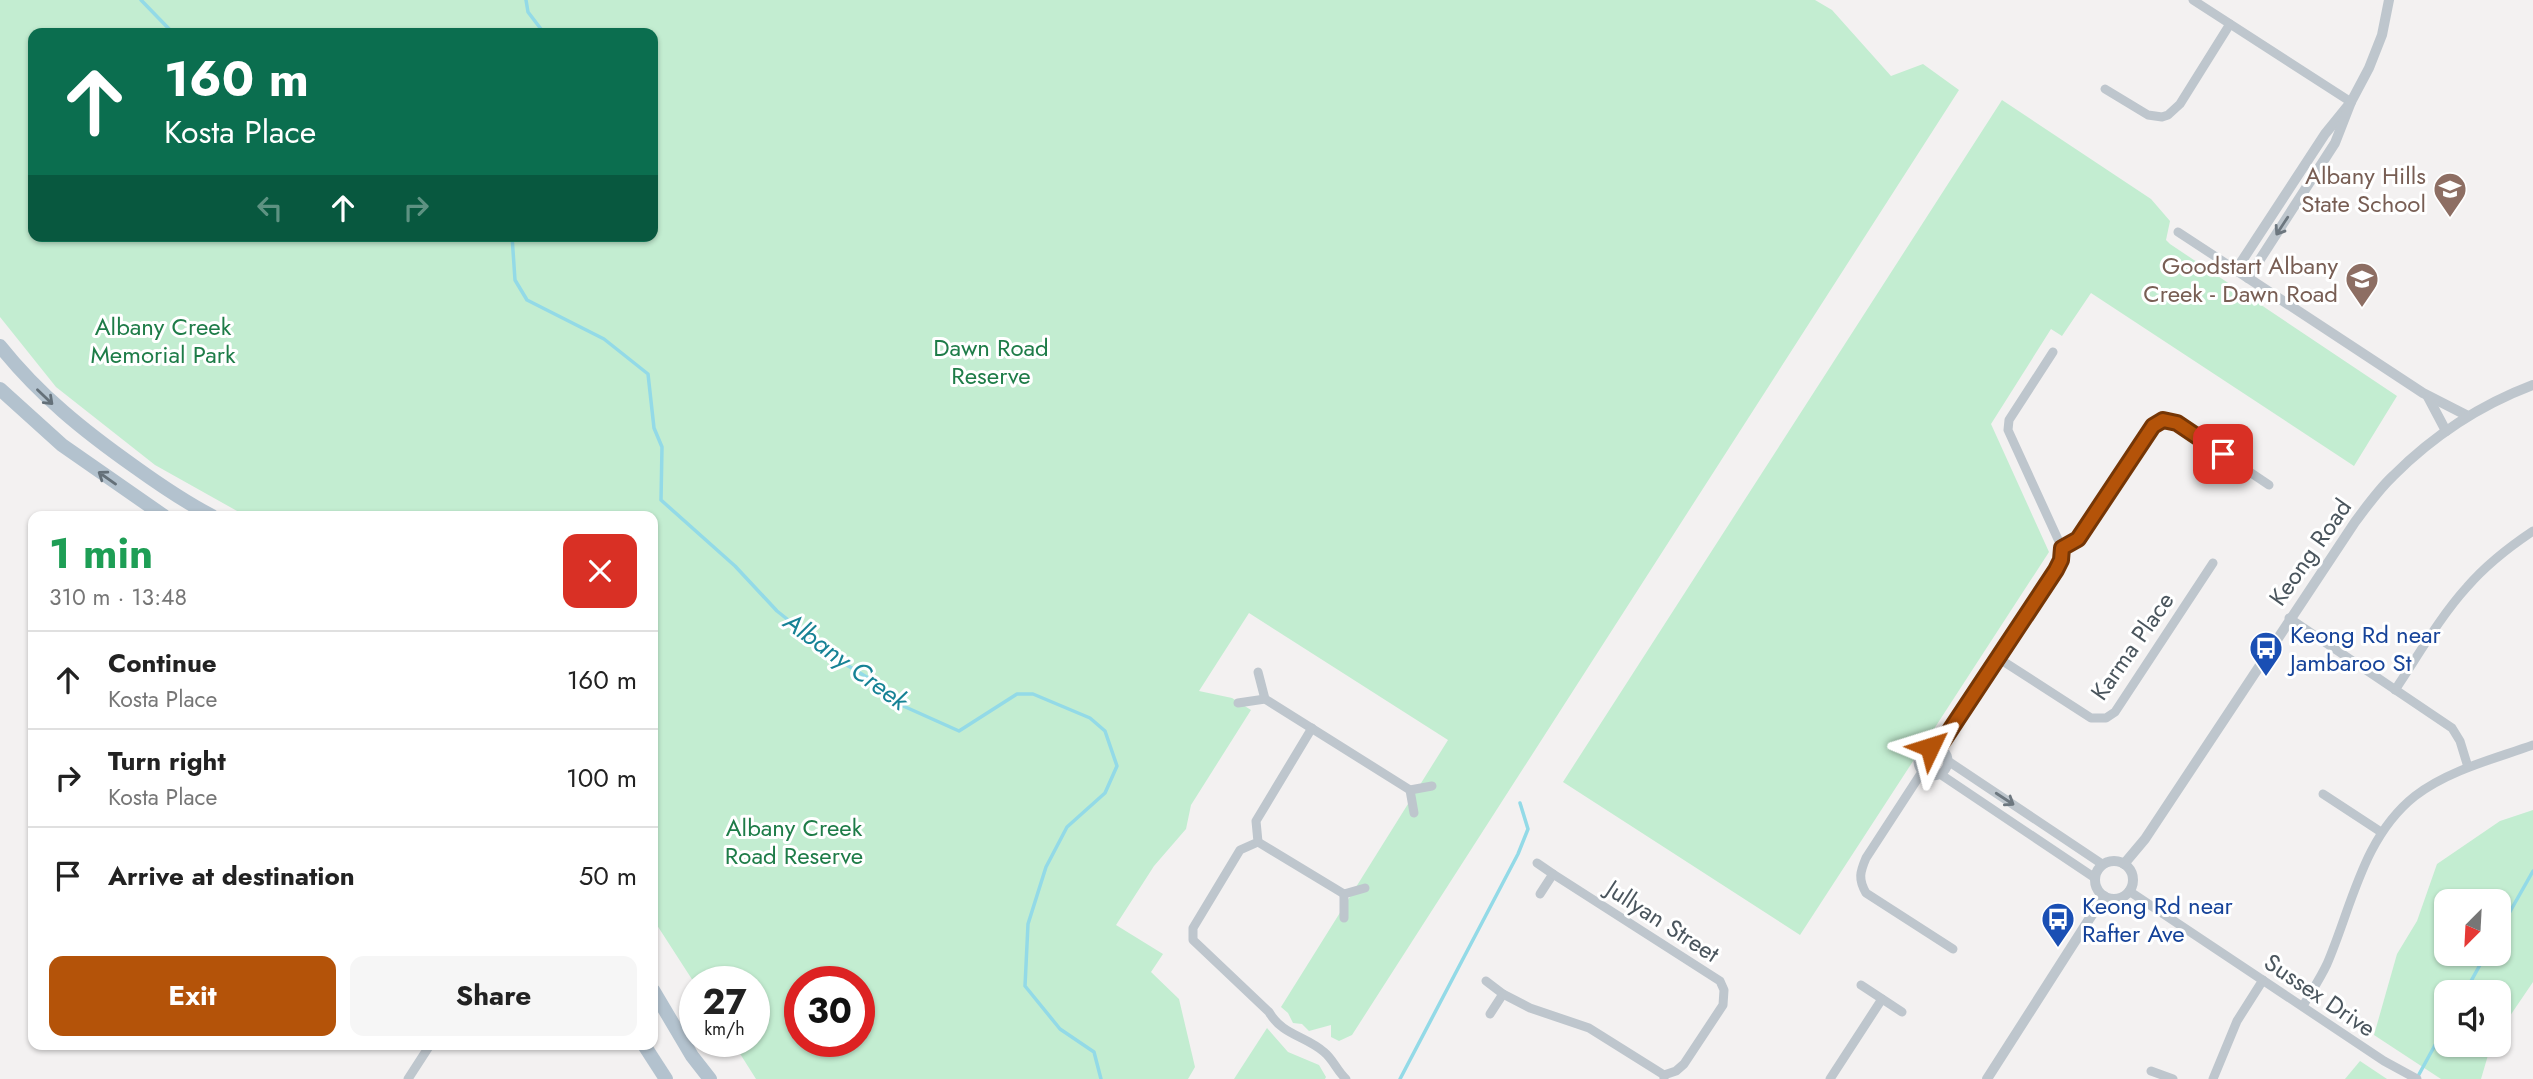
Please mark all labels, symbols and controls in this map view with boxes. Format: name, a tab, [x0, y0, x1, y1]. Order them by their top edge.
text: 160 m	[164, 44, 309, 114]
icon: ahead	[49, 56, 140, 147]
text: Kosta Place	[164, 109, 316, 155]
place label: Albany Hills State School	[2301, 158, 2426, 221]
school or university icon: Albany Hills State School	[2431, 170, 2469, 219]
icon: left	[251, 189, 289, 227]
icon: ahead	[324, 189, 362, 227]
icon: right	[397, 189, 435, 227]
one-way arrow	[2274, 215, 2288, 235]
place label: Goodstart Albany Creek - Dawn Road	[2143, 248, 2338, 311]
school or university icon: Goodstart Albany Creek - Dawn Road	[2343, 260, 2381, 309]
park label: Albany Creek Memorial Park	[90, 309, 236, 372]
park label: Dawn Road Reserve	[933, 330, 1049, 393]
one-way arrow	[36, 388, 53, 405]
pin	[2193, 424, 2253, 484]
icon: arrive	[2204, 435, 2242, 473]
one-way arrow	[98, 471, 117, 485]
street label: Keong Road	[2260, 491, 2360, 613]
text: 1 min	[49, 523, 153, 584]
button: close	[563, 534, 637, 608]
text: 310 m · 13:48	[49, 580, 187, 614]
street label: Karma Place	[2082, 585, 2182, 707]
water label: Albany Creek	[775, 602, 918, 720]
place label: Keong Rd near Jambaroo St	[2287, 617, 2442, 680]
bus stop icon: Keong Rd near Jambaroo St	[2247, 629, 2285, 678]
text: Continue	[108, 644, 217, 682]
icon: ahead	[49, 661, 87, 699]
text: 160 m	[567, 661, 637, 699]
text: Kosta Place	[108, 682, 217, 716]
position arrow	[1893, 710, 1967, 784]
text: Turn right	[108, 742, 226, 780]
icon: right	[49, 759, 87, 797]
text: 100 m	[566, 759, 637, 797]
text: Kosta Place	[108, 780, 217, 814]
one-way arrow	[1995, 792, 2014, 806]
park label: Albany Creek Road Reserve	[725, 810, 863, 873]
icon: arrive	[49, 857, 87, 895]
text: Arrive at destination	[108, 857, 355, 895]
text: 50 m	[579, 857, 637, 895]
street label: Jullyan Street	[1597, 870, 1727, 971]
place label: Keong Rd near Rafter Ave	[2082, 888, 2234, 951]
north arrow	[2434, 889, 2511, 966]
map controls	[2434, 889, 2511, 1057]
bus stop icon: Keong Rd near Rafter Ave	[2039, 900, 2077, 949]
street label: Sussex Drive	[2257, 945, 2383, 1045]
button: Exit	[49, 956, 336, 1036]
button: Share	[350, 956, 637, 1036]
speed limit sign: 30	[784, 966, 875, 1057]
text: 27	[702, 977, 747, 1027]
button: sound	[2434, 980, 2511, 1057]
text: km/h	[704, 1016, 745, 1042]

